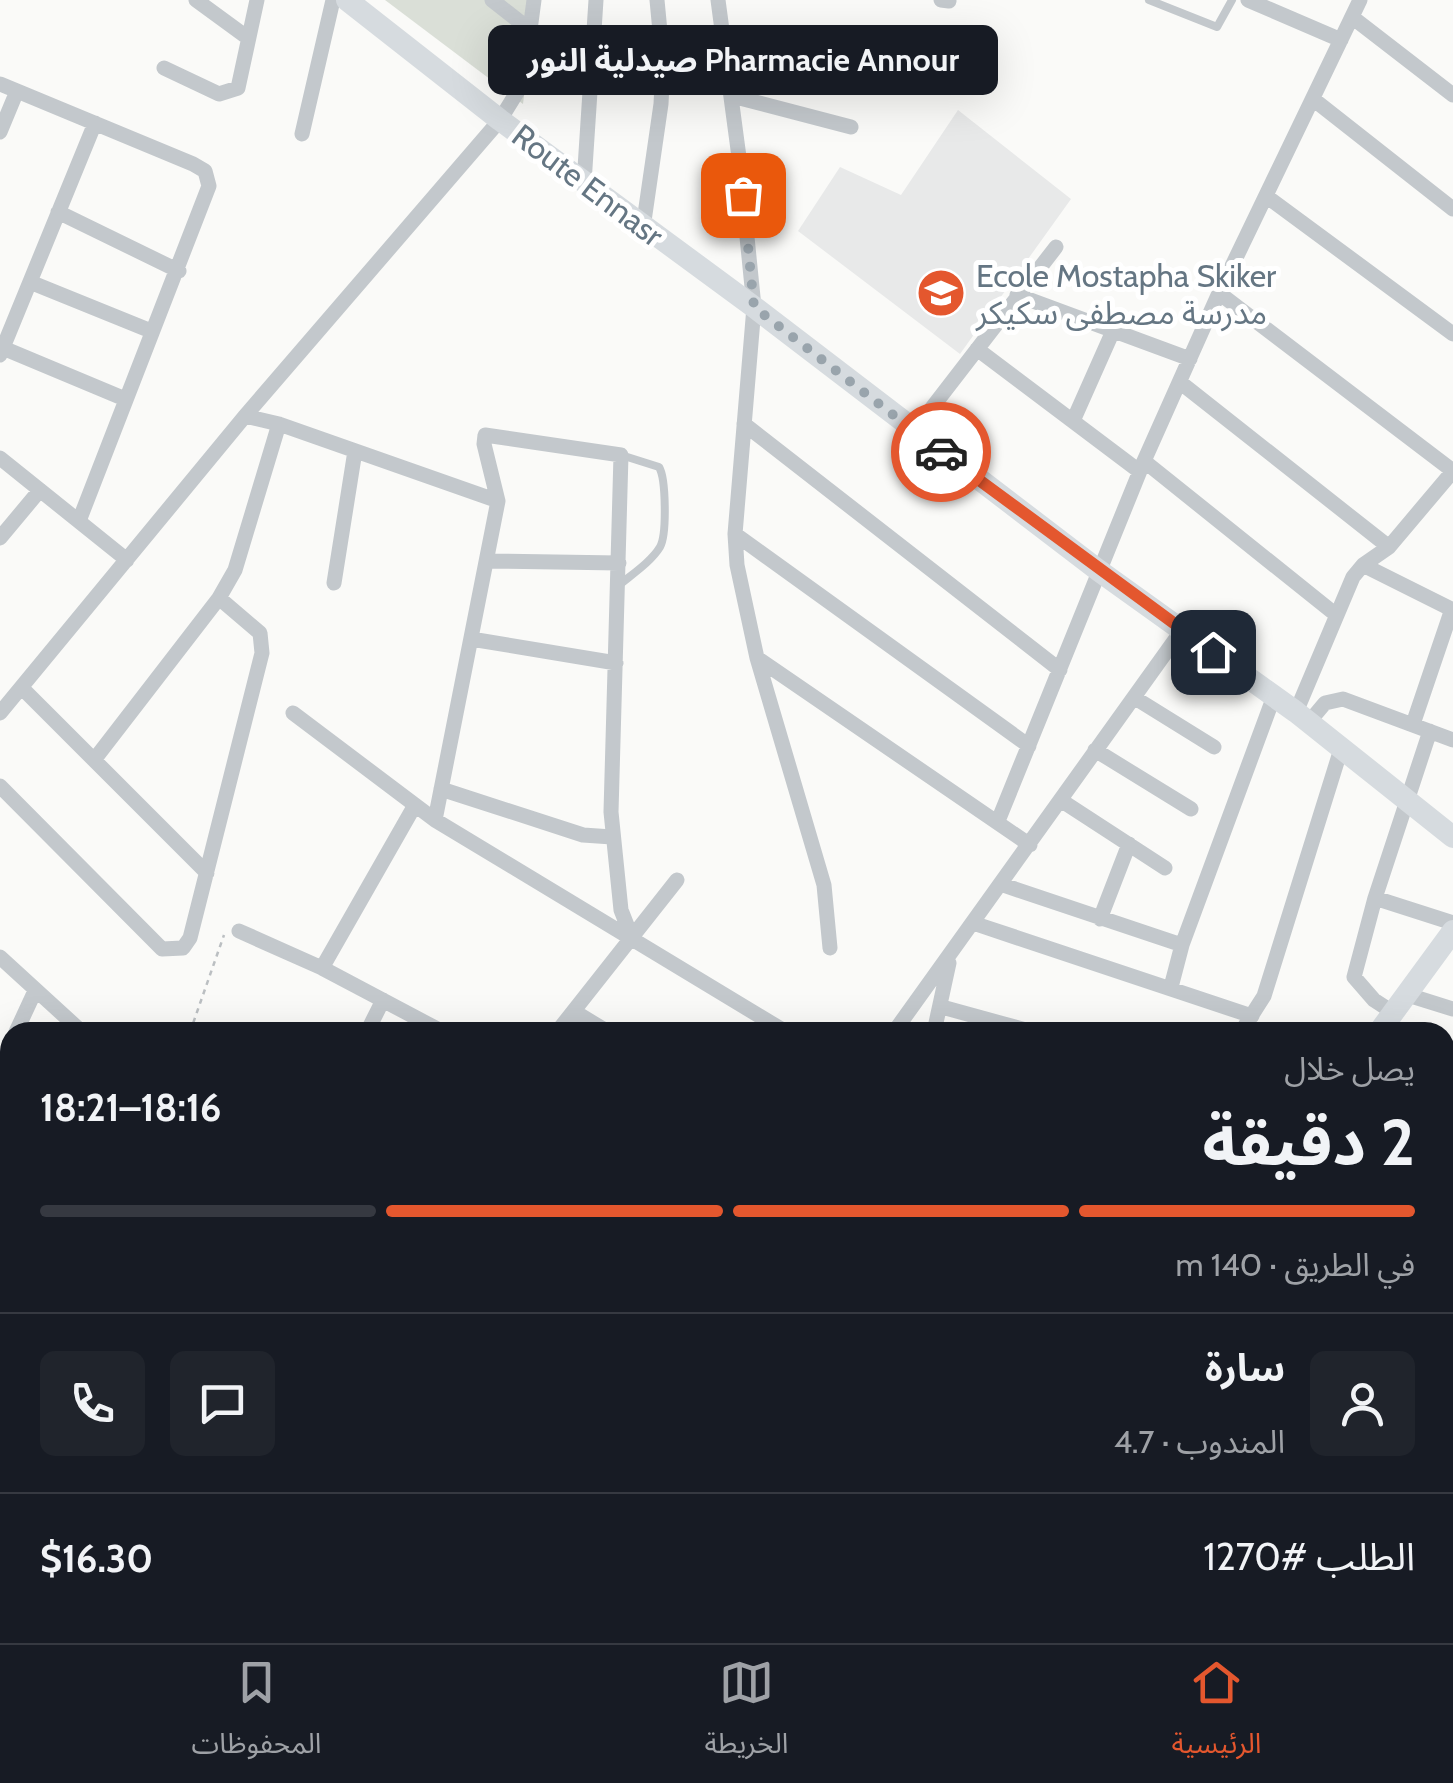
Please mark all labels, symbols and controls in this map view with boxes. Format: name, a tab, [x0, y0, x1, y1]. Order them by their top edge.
callout: Pharmacie Annour صيدلية النور	[488, 25, 998, 95]
text: Pharmacie Annour صيدلية النور	[527, 40, 959, 79]
street label: Route Ennasr	[505, 115, 672, 255]
pin	[701, 153, 786, 238]
icon: bag	[716, 168, 771, 223]
place label: Ecole Mostapha Skiker مدرسة مصطفى سكيكر	[975, 256, 1277, 332]
school or university icon: Ecole Mostapha Skiker مدرسة مصطفى سكيكر	[915, 267, 967, 319]
courier	[891, 402, 991, 502]
icon: car	[914, 425, 969, 480]
pin	[1171, 610, 1256, 695]
icon: home	[1186, 625, 1241, 680]
text: يصل خلال	[1284, 1049, 1415, 1088]
text: 18:16–18:21	[40, 1084, 221, 1131]
text: 2 دقيقة	[1202, 1102, 1415, 1181]
text: في الطريق · 140 m	[1176, 1245, 1415, 1284]
text: سارة	[1205, 1344, 1285, 1391]
button: phone	[40, 1351, 145, 1456]
button: chat	[170, 1351, 275, 1456]
button: person	[1310, 1351, 1415, 1456]
text: المندوب · 4.7	[1114, 1422, 1285, 1461]
text: الطلب #1270	[1203, 1533, 1415, 1580]
text: $16.30	[40, 1535, 153, 1582]
tab: المحفوظات	[192, 1655, 322, 1774]
tab: الخريطة	[705, 1655, 788, 1774]
tab: الرئيسية	[1171, 1655, 1261, 1774]

